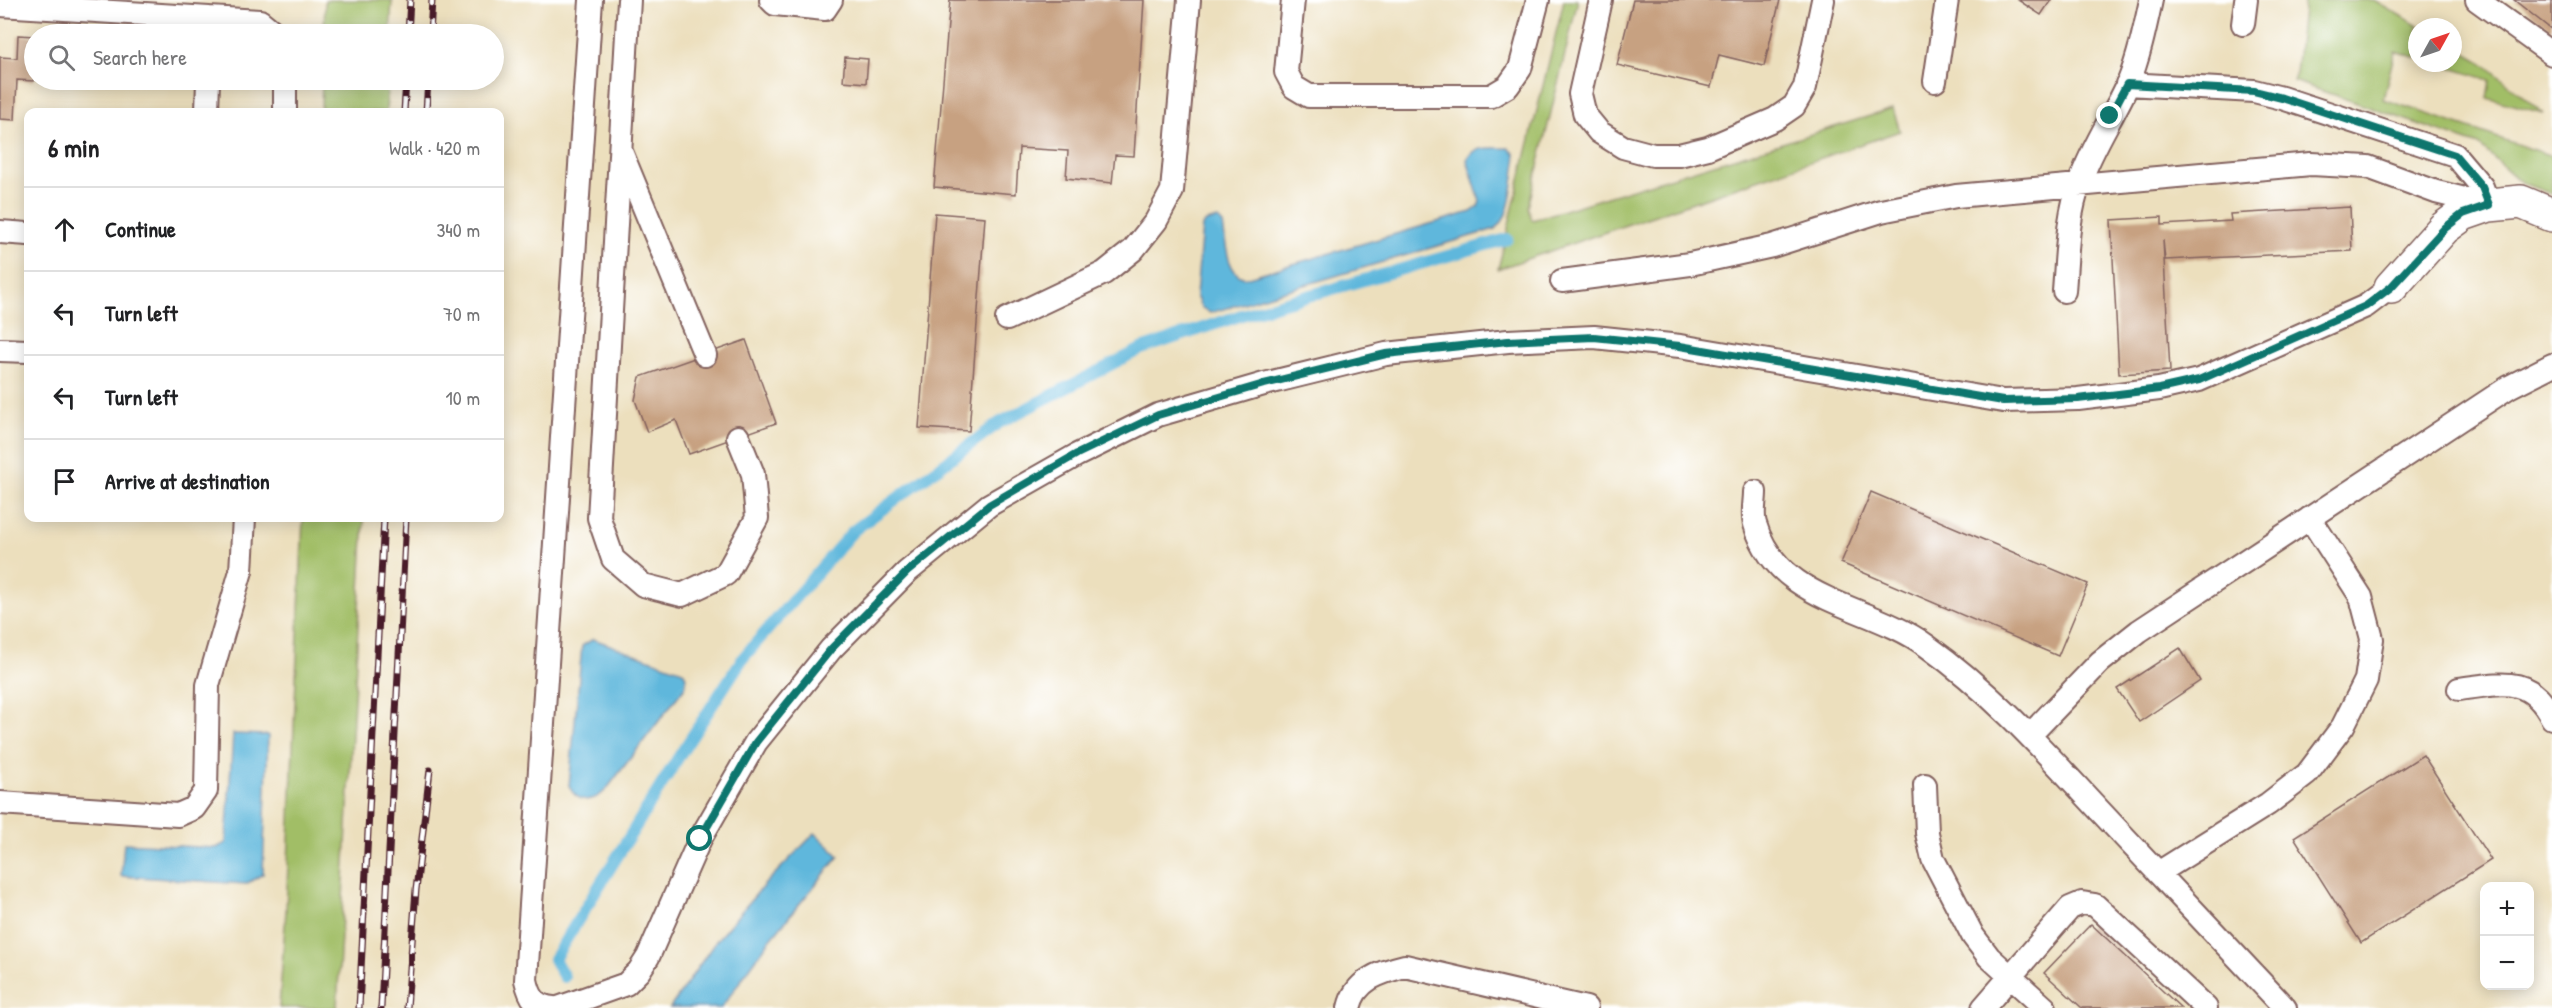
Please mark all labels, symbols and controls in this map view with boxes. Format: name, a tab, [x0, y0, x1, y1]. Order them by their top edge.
north arrow	[2408, 18, 2462, 72]
search box	[24, 24, 504, 90]
icon: search	[45, 41, 78, 74]
text: Search here	[93, 42, 187, 72]
route end	[2096, 102, 2122, 128]
text: 6 min	[48, 130, 100, 165]
text: Walk · 420 m	[389, 134, 480, 161]
icon: ahead	[48, 213, 81, 246]
text: Continue	[105, 214, 176, 244]
text: 340 m	[436, 216, 480, 243]
icon: left	[48, 297, 81, 330]
text: Turn left	[105, 298, 178, 328]
text: 70 m	[443, 300, 480, 327]
icon: left	[48, 381, 81, 414]
text: Turn left	[105, 382, 178, 412]
text: 10 m	[446, 384, 480, 411]
icon: arrive	[48, 465, 81, 498]
text: Arrive at destination	[105, 466, 270, 496]
route start	[686, 825, 712, 851]
map controls	[2480, 882, 2534, 990]
button: +	[2480, 882, 2534, 936]
button: −	[2480, 936, 2534, 990]

